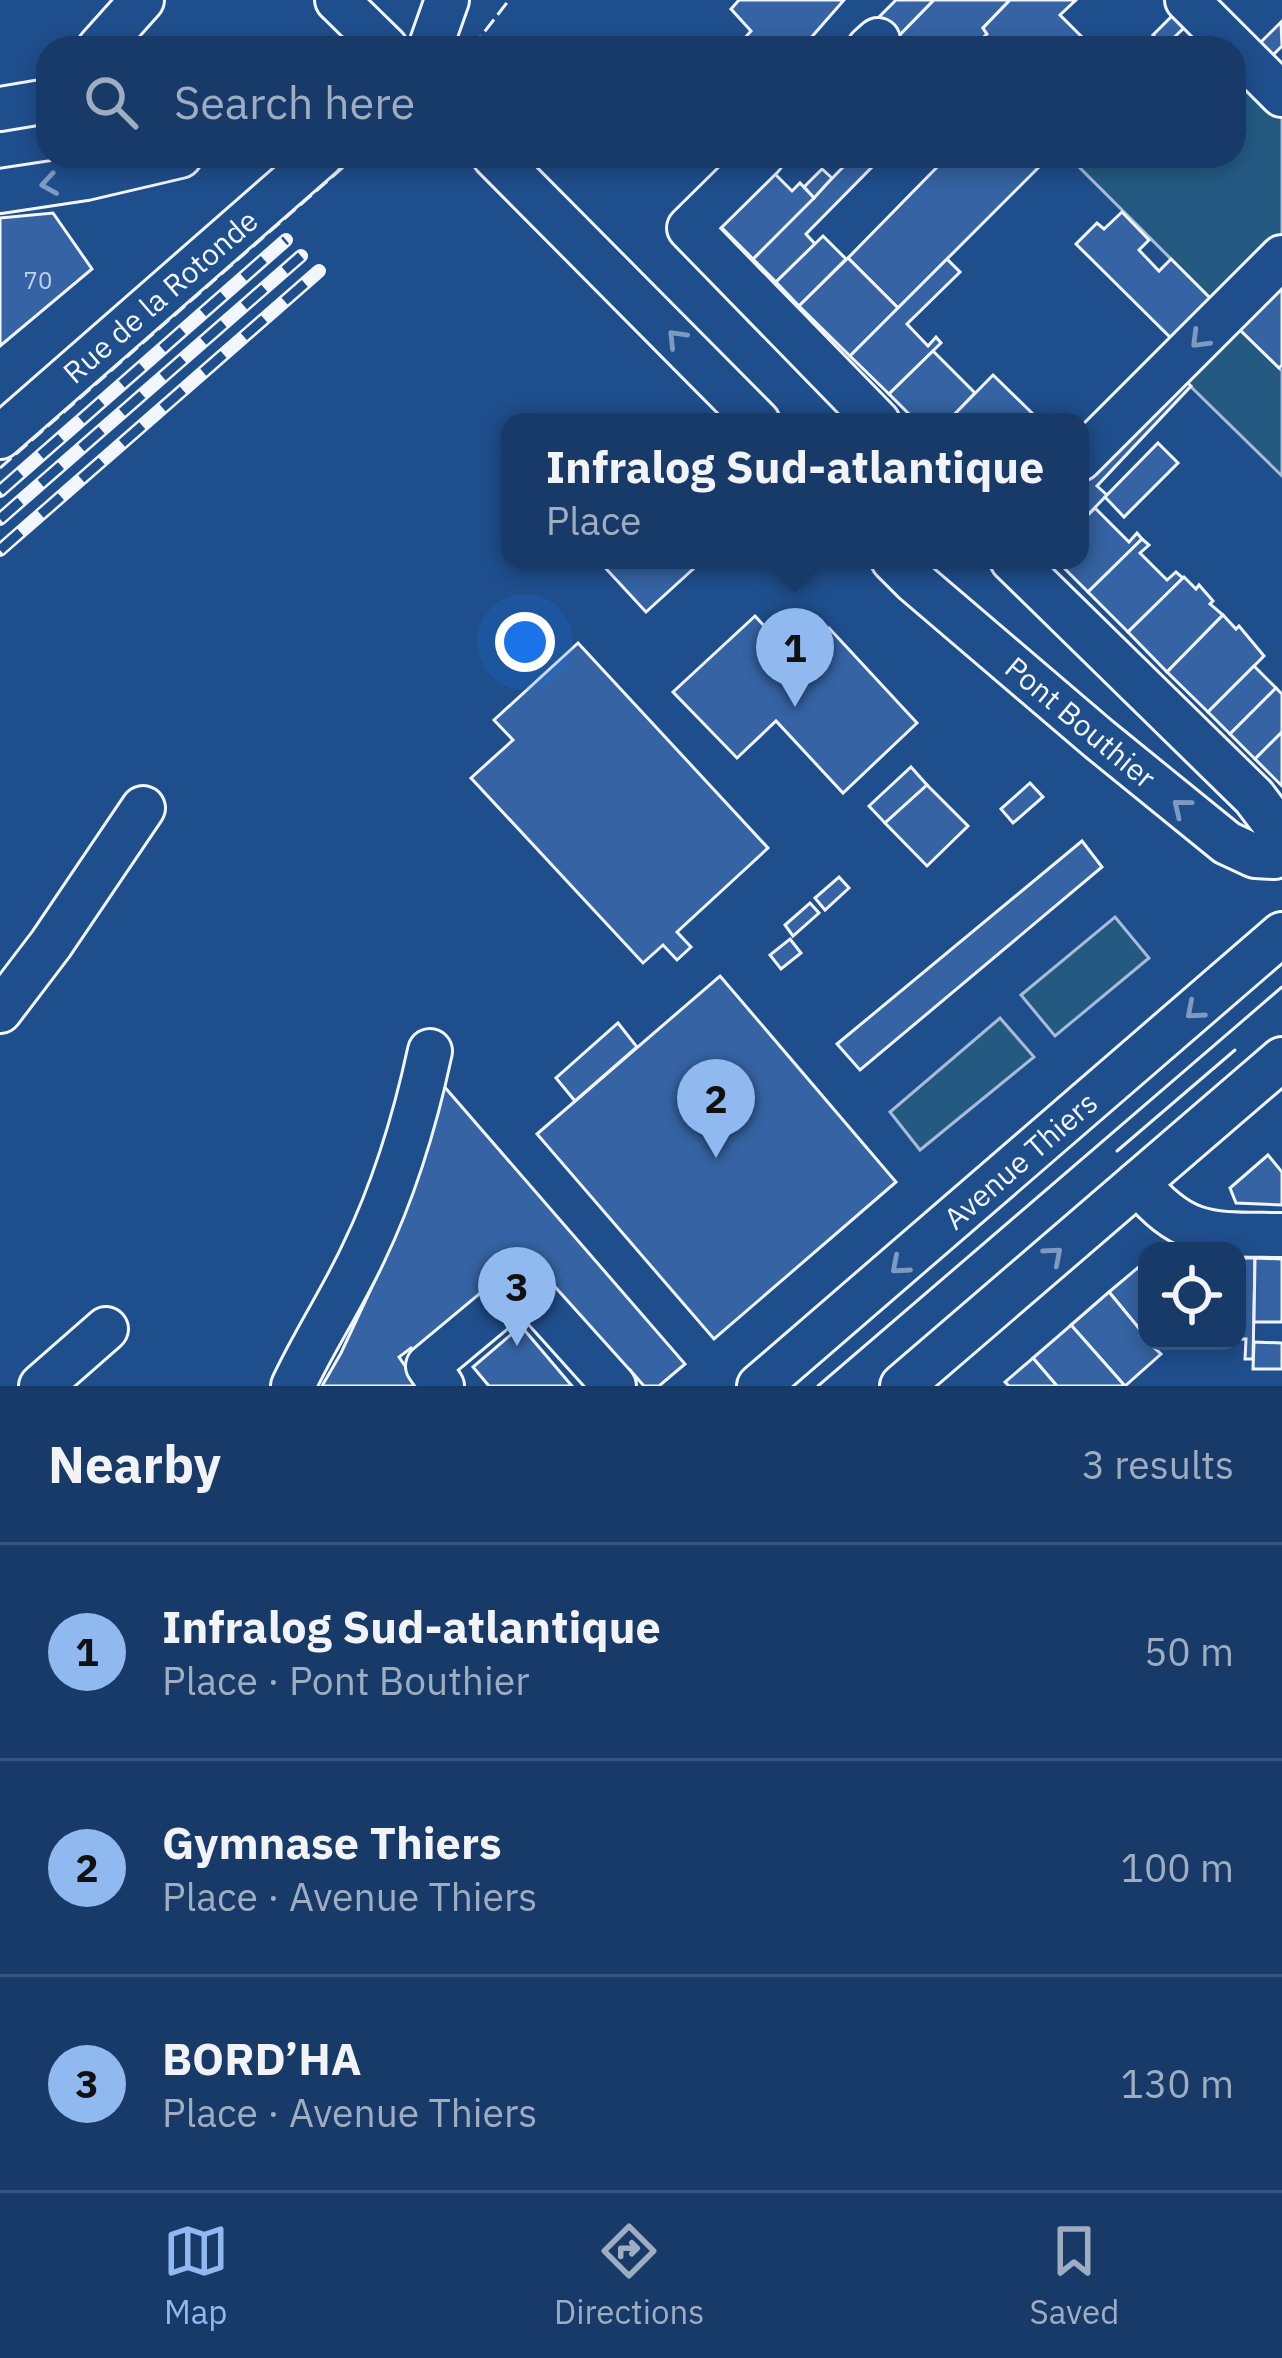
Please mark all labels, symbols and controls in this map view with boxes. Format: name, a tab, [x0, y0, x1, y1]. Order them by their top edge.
search box	[36, 36, 1246, 168]
icon: search	[78, 69, 144, 135]
text: Search here	[174, 73, 415, 131]
one-way arrow	[39, 170, 59, 195]
street label: Rue de la Rotonde	[55, 201, 266, 391]
house number: 70	[24, 264, 52, 296]
one-way arrow	[1191, 326, 1213, 348]
one-way arrow	[668, 330, 690, 352]
popup	[501, 413, 1089, 569]
text: Infralog Sud-atlantique	[546, 437, 1044, 495]
text: Place	[546, 495, 642, 546]
pin: 1	[756, 608, 834, 707]
your location	[495, 612, 555, 672]
street label: Pont Bouthier	[998, 647, 1164, 796]
one-way arrow	[1173, 800, 1195, 822]
one-way arrow	[1186, 997, 1207, 1018]
pin: 2	[677, 1059, 755, 1158]
street label: Avenue Thiers	[935, 1082, 1105, 1237]
map controls	[1138, 1242, 1246, 1350]
button: locate	[1138, 1242, 1246, 1350]
pin: 3	[478, 1247, 556, 1346]
one-way arrow	[1041, 1247, 1063, 1269]
one-way arrow	[891, 1252, 913, 1274]
text: Nearby	[48, 1431, 221, 1497]
text: 3 results	[1082, 1439, 1234, 1490]
text: Infralog Sud-atlantique	[162, 1597, 661, 1655]
text: 1	[75, 1626, 99, 1677]
text: 50 m	[1144, 1626, 1234, 1677]
text: Place · Pont Bouthier	[162, 1655, 530, 1706]
text: Gymnase Thiers	[162, 1813, 502, 1871]
text: 2	[75, 1842, 99, 1893]
text: 100 m	[1121, 1842, 1234, 1893]
text: Place · Avenue Thiers	[162, 1871, 537, 1922]
text: BORD’HA	[162, 2029, 362, 2087]
text: 3	[75, 2058, 99, 2109]
text: 130 m	[1121, 2058, 1234, 2109]
text: Place · Avenue Thiers	[162, 2087, 537, 2138]
tab: Map	[163, 2218, 229, 2333]
tab: Directions	[554, 2218, 704, 2333]
tab: Saved	[1030, 2218, 1119, 2333]

